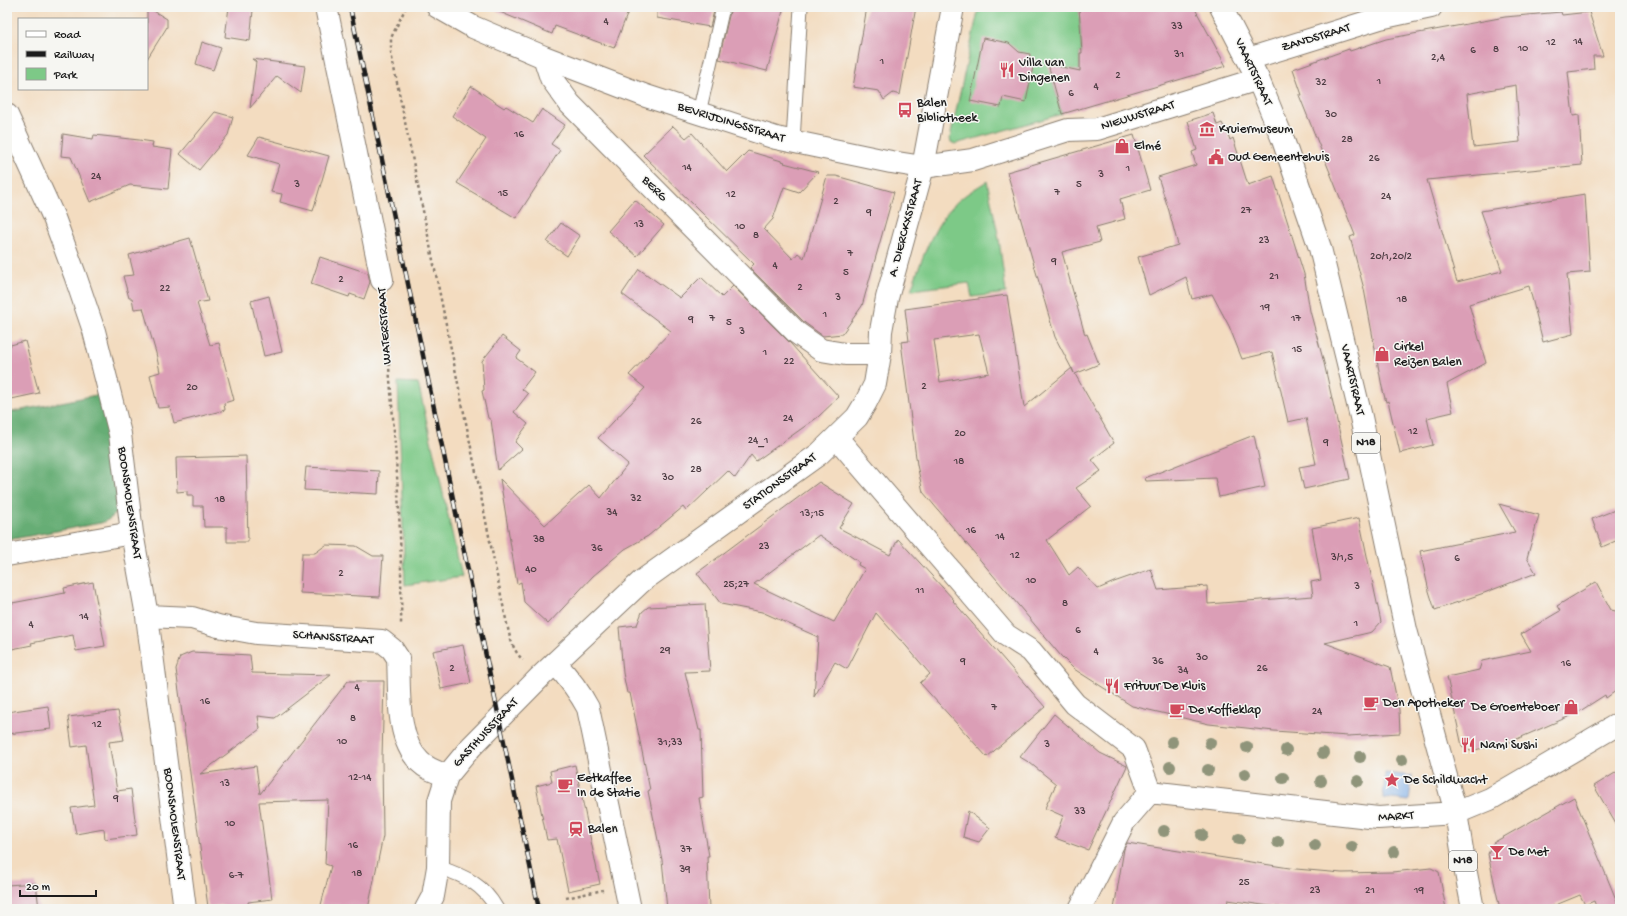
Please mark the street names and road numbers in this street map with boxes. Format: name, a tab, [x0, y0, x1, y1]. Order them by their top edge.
street label: ZANDSTRAAT	[1280, 20, 1353, 56]
street label: VAARTSTRAAT	[1230, 35, 1276, 109]
street label: NIEUWSTRAAT	[1099, 97, 1178, 134]
street label: BEVRIJDINGSSTRAAT	[675, 99, 787, 147]
street label: BERG	[637, 172, 670, 205]
street label: A. DIERCKXSTRAAT	[886, 177, 927, 279]
street label: WATERSTRAAT	[375, 286, 395, 365]
street label: VAARTSTRAAT	[1336, 342, 1368, 418]
road number: N18	[1352, 433, 1380, 453]
street label: BOONSMOLENSTRAAT	[114, 445, 144, 561]
street label: STATIONSSTRAAT	[740, 450, 821, 514]
street label: SCHANSSTRAAT	[292, 628, 375, 648]
street label: GASTHUISSTRAAT	[450, 695, 523, 771]
street label: BOONSMOLENSTRAAT	[160, 766, 188, 882]
street label: MARKT	[1378, 809, 1415, 825]
road number: N18	[1449, 851, 1477, 871]

